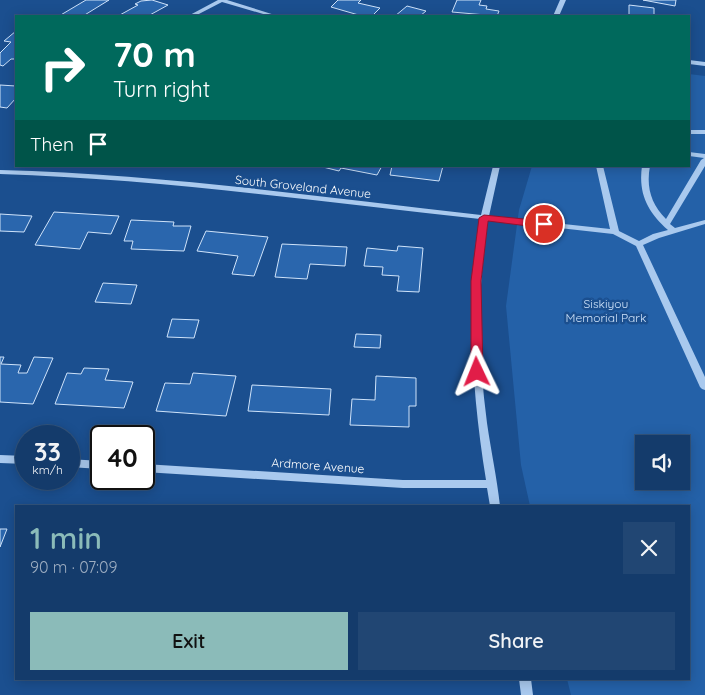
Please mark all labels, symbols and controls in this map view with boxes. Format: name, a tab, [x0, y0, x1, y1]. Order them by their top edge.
text: 70 m	[113, 32, 196, 76]
icon: right	[30, 35, 95, 100]
text: Turn right	[113, 75, 210, 103]
icon: arrive	[84, 130, 112, 158]
text: Then	[30, 132, 74, 156]
street label: South Groveland Avenue	[234, 172, 372, 201]
pin	[523, 203, 565, 245]
icon: arrive	[530, 210, 558, 238]
park label: Siskiyou Memorial Park	[566, 296, 646, 325]
position arrow	[450, 345, 502, 397]
speed limit sign: 40	[90, 425, 155, 490]
map controls	[635, 435, 690, 490]
button: sound	[635, 435, 690, 490]
text: 33	[34, 436, 61, 467]
street label: Ardmore Avenue	[271, 455, 365, 476]
text: km/h	[32, 462, 63, 477]
text: 1 min	[30, 519, 102, 557]
button: close	[623, 522, 675, 574]
text: 90 m · 07:09	[30, 557, 118, 577]
button: Exit	[30, 612, 348, 670]
button: Share	[358, 612, 675, 670]

